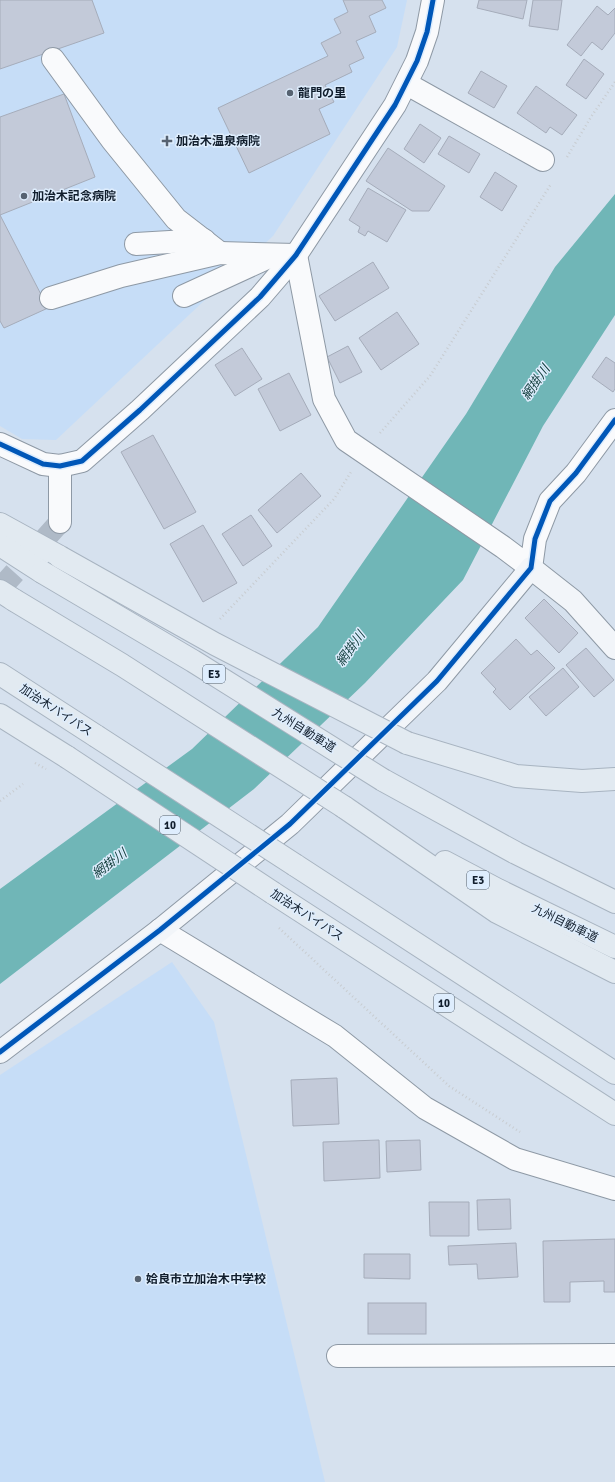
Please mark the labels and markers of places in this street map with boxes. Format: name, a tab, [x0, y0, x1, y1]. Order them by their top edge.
place label: 龍門の里	[298, 86, 346, 101]
marker: 龍門の里	[285, 88, 295, 98]
place label: 加治木温泉病院	[176, 134, 260, 149]
marker: 加治木温泉病院	[161, 135, 173, 147]
place label: 加治木記念病院	[32, 189, 116, 204]
marker: 加治木記念病院	[19, 191, 29, 201]
place label: 姶良市立加治木中学校	[146, 1272, 266, 1287]
marker: 姶良市立加治木中学校	[133, 1274, 143, 1284]

